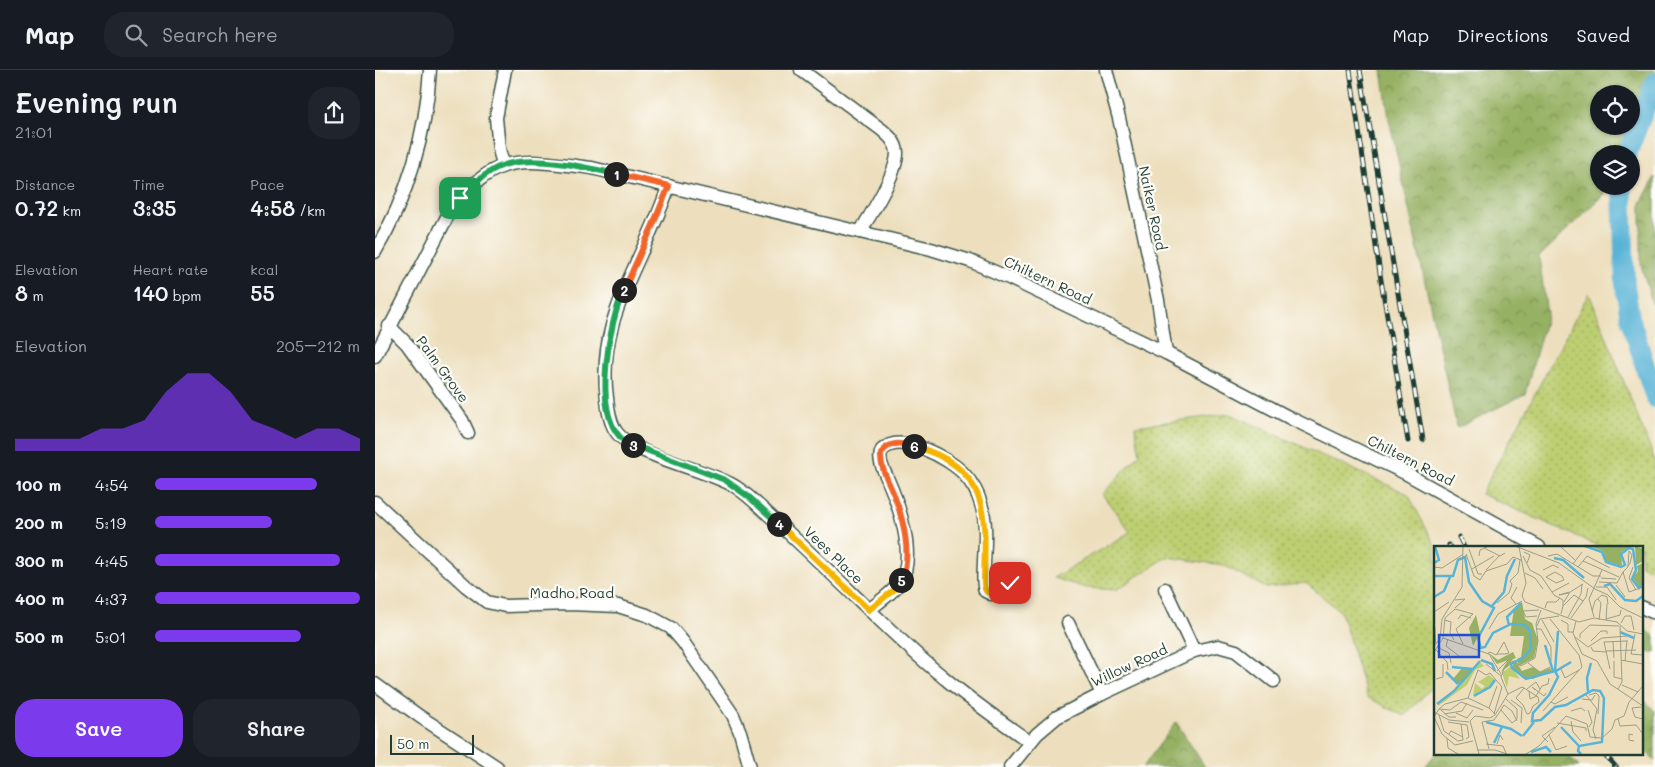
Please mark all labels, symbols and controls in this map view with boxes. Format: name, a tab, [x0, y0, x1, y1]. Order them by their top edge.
search box	[104, 12, 454, 57]
text: Map	[25, 19, 74, 50]
icon: search	[122, 21, 150, 49]
text: Search here	[162, 22, 278, 47]
text: Map	[1392, 23, 1429, 47]
text: Directions	[1457, 23, 1549, 47]
text: Saved	[1577, 23, 1630, 47]
text: Evening run	[15, 84, 178, 120]
map controls	[1590, 85, 1640, 195]
button: locate	[1590, 85, 1640, 135]
button: share	[308, 87, 360, 139]
text: 21:01	[15, 121, 53, 142]
button: layers	[1590, 145, 1640, 195]
pin: 1	[603, 162, 629, 186]
street label: Naiker Road	[1135, 164, 1171, 252]
text: 1	[613, 165, 620, 184]
text: Distance	[15, 175, 75, 194]
text: Time	[133, 175, 165, 194]
text: Pace	[250, 175, 285, 194]
pin	[439, 177, 481, 219]
icon: arrive	[446, 184, 474, 212]
text: 0.72	[15, 194, 58, 221]
text: 3:35	[133, 194, 177, 221]
text: 4:58	[250, 194, 295, 221]
text: km	[58, 201, 81, 220]
text: /km	[295, 201, 326, 220]
street label: Chiltern Road	[1001, 251, 1095, 309]
text: Elevation	[15, 260, 78, 279]
text: Heart rate	[133, 260, 208, 279]
text: kcal	[250, 260, 278, 279]
pin: 2	[611, 278, 637, 302]
text: 8	[15, 279, 28, 306]
text: 140	[133, 279, 168, 306]
text: 55	[250, 279, 275, 306]
text: 2	[621, 281, 628, 300]
text: m	[28, 286, 44, 305]
text: bpm	[168, 286, 201, 305]
street label: Palm Grove	[412, 332, 474, 406]
text: Elevation	[15, 335, 87, 356]
text: 205–212 m	[276, 335, 360, 356]
street label: Chiltern Road	[1365, 430, 1458, 490]
pin: 3	[621, 432, 645, 458]
pin: 6	[901, 434, 927, 458]
text: 3	[629, 436, 638, 455]
text: 6	[910, 437, 919, 456]
text: 100 m	[15, 474, 61, 495]
text: 4:54	[95, 474, 128, 495]
text: 200 m	[15, 512, 63, 533]
text: 5:19	[95, 512, 126, 533]
pin: 4	[767, 512, 791, 536]
text: 4	[775, 515, 784, 534]
street label: Vees Place	[800, 522, 868, 588]
inset map	[1434, 546, 1643, 754]
text: 300 m	[15, 550, 64, 571]
text: 4:45	[95, 550, 128, 571]
pin	[989, 562, 1031, 604]
pin: 5	[889, 568, 913, 592]
icon: check	[996, 569, 1024, 597]
text: 5	[897, 571, 906, 590]
street label: Madho Road	[530, 583, 614, 602]
text: 400 m	[15, 588, 64, 609]
text: 4:37	[95, 588, 128, 609]
text: 500 m	[15, 626, 63, 647]
text: 5:01	[95, 626, 126, 647]
street label: Willow Road	[1088, 639, 1170, 691]
button: Save	[15, 699, 183, 757]
button: Share	[193, 699, 360, 757]
scale bar	[390, 732, 474, 755]
text: 50 m	[397, 734, 429, 753]

